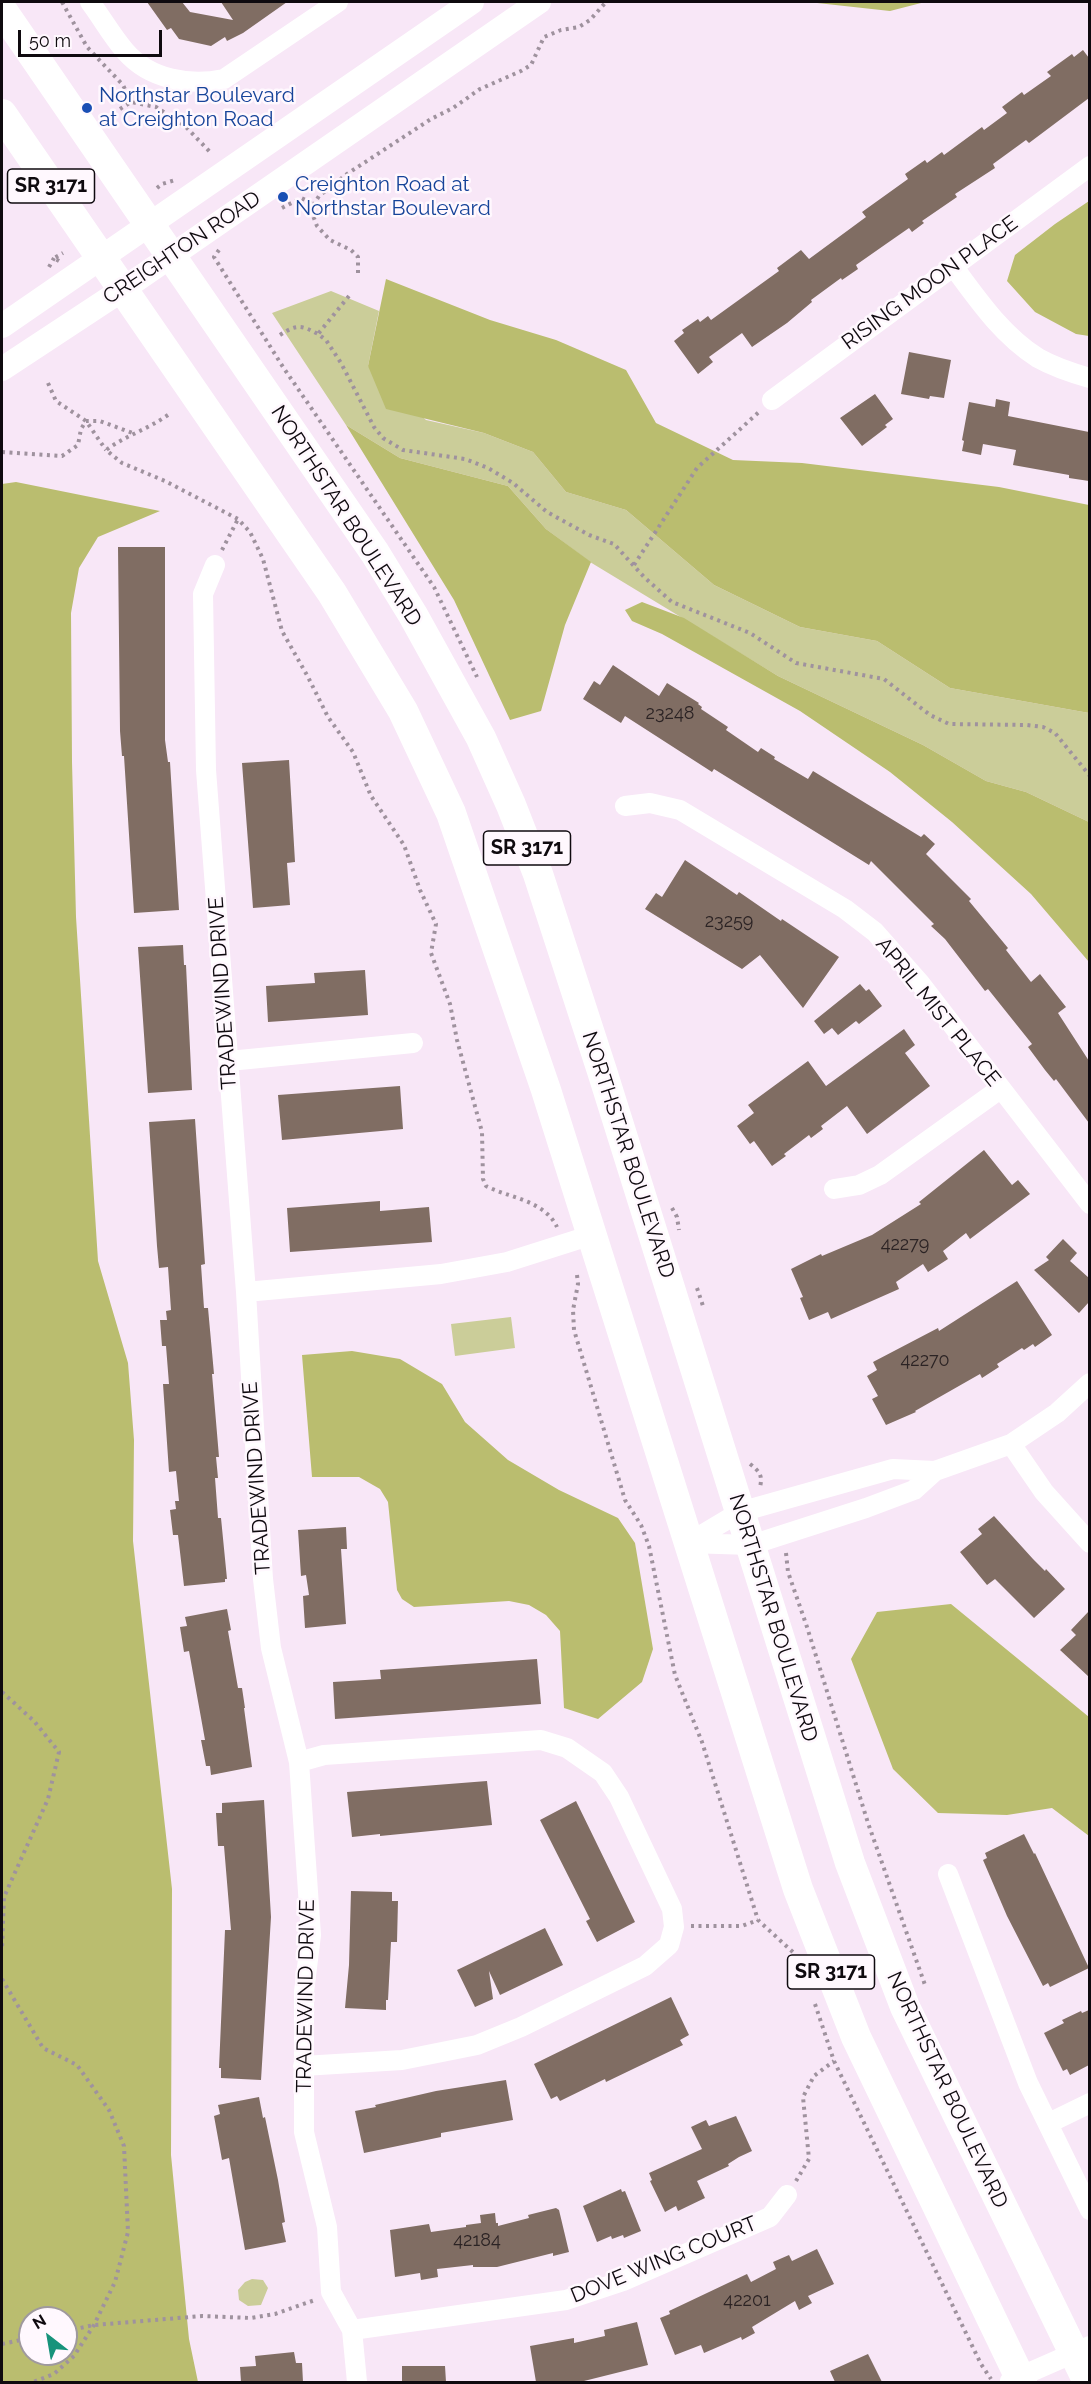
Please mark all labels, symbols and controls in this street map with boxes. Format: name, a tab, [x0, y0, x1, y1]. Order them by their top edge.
scale bar	[21, 18, 165, 56]
text: 50 m	[29, 30, 71, 51]
place label: Northstar Boulevard at Creighton Road	[99, 83, 295, 133]
marker: Northstar Boulevard at Creighton Road	[80, 101, 94, 115]
road number: SR 3171	[8, 169, 94, 203]
place label: Creighton Road at Northstar Boulevard	[295, 172, 491, 222]
street label: CREIGHTON ROAD	[99, 186, 265, 310]
marker: Creighton Road at Northstar Boulevard	[276, 190, 290, 204]
street label: RISING MOON PLACE	[837, 211, 1023, 355]
street label: NORTHSTAR BOULEVARD	[265, 401, 427, 631]
house number: 23248	[646, 703, 694, 725]
road number: SR 3171	[484, 831, 570, 865]
street label: TRADEWIND DRIVE	[204, 896, 242, 1090]
house number: 23259	[705, 911, 753, 933]
street label: APRIL MIST PLACE	[870, 932, 1006, 1092]
street label: NORTHSTAR BOULEVARD	[576, 1029, 680, 1281]
house number: 42279	[881, 1234, 929, 1256]
house number: 42270	[900, 1350, 950, 1372]
street label: TRADEWIND DRIVE	[238, 1381, 276, 1575]
street label: NORTHSTAR BOULEVARD	[723, 1491, 823, 1745]
street label: TRADEWIND DRIVE	[292, 1899, 320, 2093]
road number: SR 3171	[788, 1955, 874, 1989]
street label: NORTHSTAR BOULEVARD	[881, 1968, 1013, 2212]
street label: DOVE WING COURT	[567, 2211, 761, 2309]
house number: 42184	[453, 2230, 501, 2252]
house number: 42201	[723, 2290, 771, 2312]
north arrow	[18, 2306, 78, 2366]
text: N	[29, 2311, 50, 2333]

